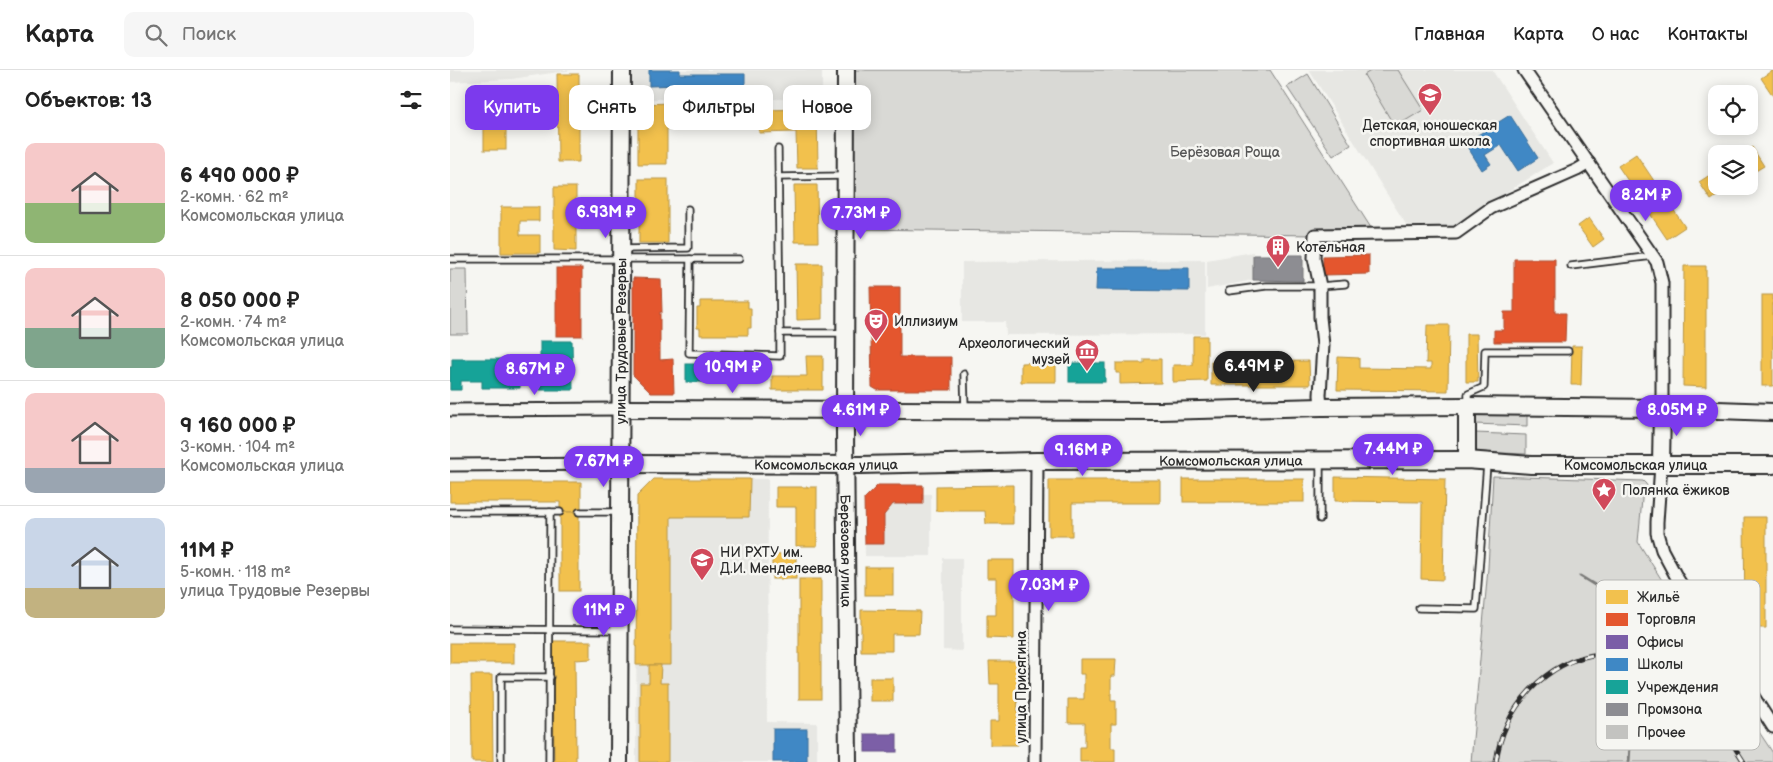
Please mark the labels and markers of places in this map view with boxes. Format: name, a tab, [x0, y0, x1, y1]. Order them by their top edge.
school or university icon: Детская, юношеская спортивная школа	[1417, 82, 1443, 116]
place label: Детская, юношеская спортивная школа	[1363, 117, 1498, 150]
pin: 8.2M ₽	[1605, 180, 1687, 222]
pin: 6.93M ₽	[560, 196, 652, 239]
pin: 7.73M ₽	[815, 198, 907, 240]
building icon: Котельная	[1265, 234, 1291, 268]
place label: Котельная	[1296, 239, 1365, 256]
theatre icon: Иллизиум	[863, 308, 889, 342]
place label: Иллизиум	[894, 313, 958, 330]
place label: Археологический музей	[958, 335, 1070, 368]
museum icon: Археологический музей	[1074, 338, 1100, 372]
pin: 6.49M ₽	[1208, 350, 1300, 393]
pin: 10.9M ₽	[687, 352, 779, 394]
pin: 8.67M ₽	[489, 354, 581, 396]
pin: 4.61M ₽	[815, 394, 907, 437]
pin: 8.05M ₽	[1631, 394, 1723, 437]
pin: 9.16M ₽	[1037, 434, 1129, 477]
pin: 7.44M ₽	[1347, 434, 1439, 476]
pin: 7.67M ₽	[558, 446, 650, 488]
place icon: Полянка ёжиков	[1591, 477, 1617, 511]
place label: Полянка ёжиков	[1622, 482, 1730, 499]
place label: НИ РХТУ им. Д.И. Менделеева	[720, 544, 833, 577]
school or university icon: НИ РХТУ им. Д.И. Менделеева	[689, 547, 715, 581]
pin: 7.03M ₽	[1003, 570, 1095, 612]
pin: 11M ₽	[569, 594, 639, 637]

